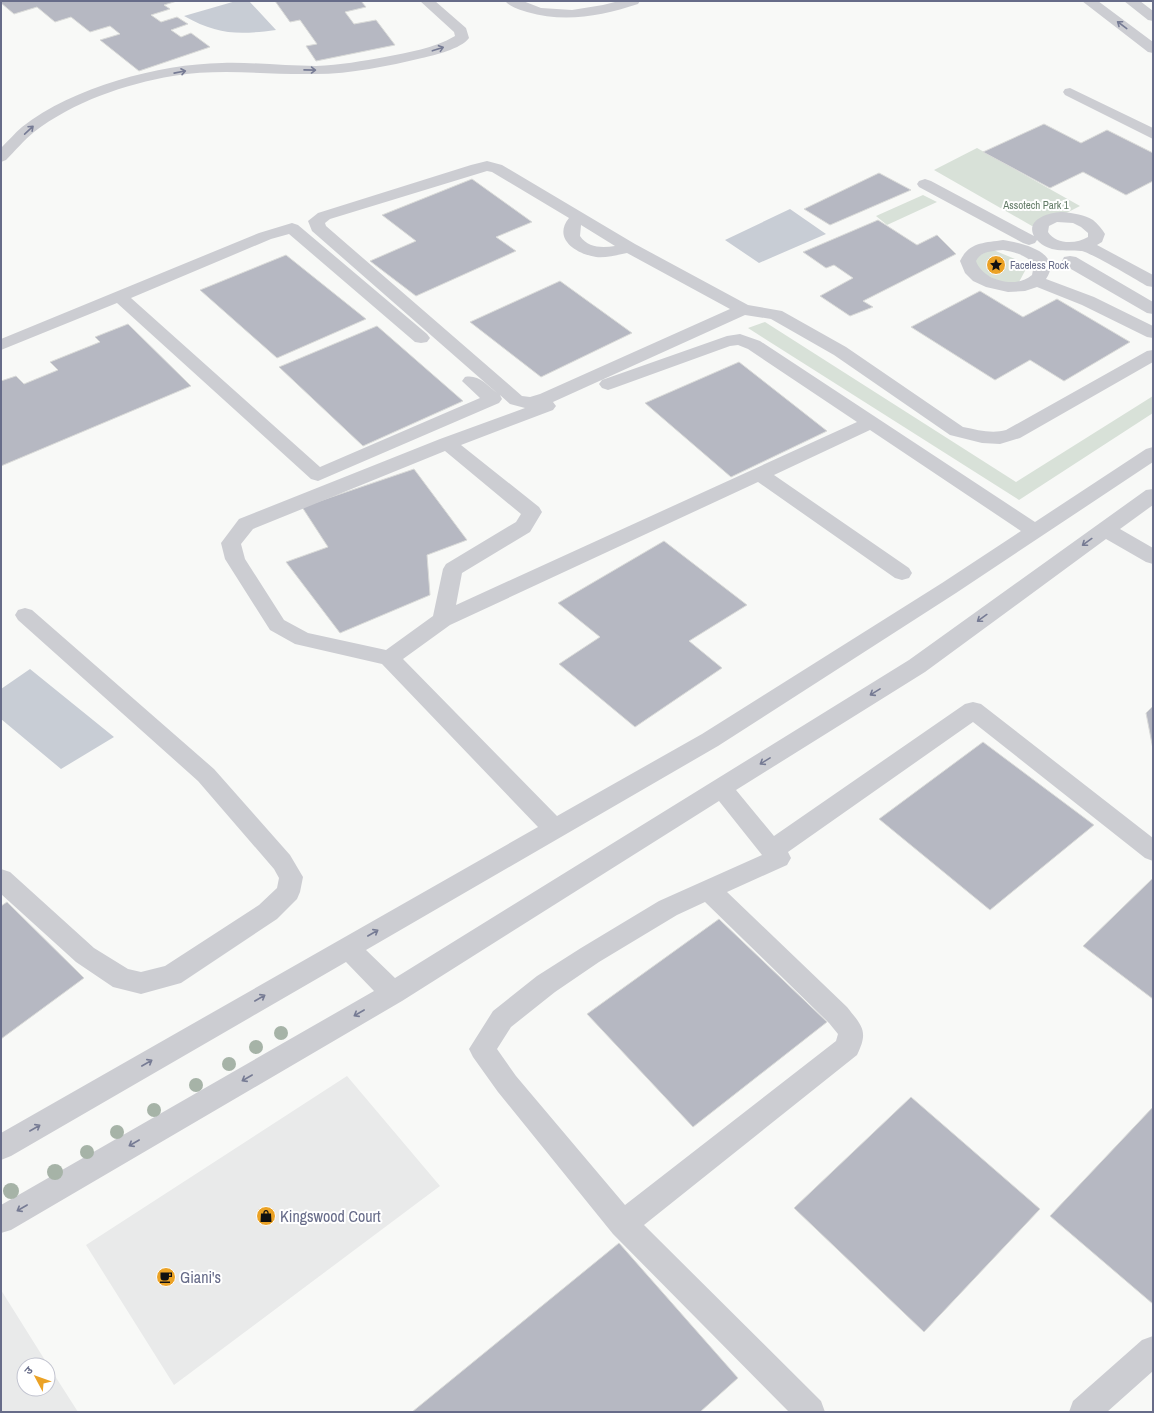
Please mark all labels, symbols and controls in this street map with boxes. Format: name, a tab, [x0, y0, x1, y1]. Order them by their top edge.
one-way arrow	[1116, 21, 1127, 30]
one-way arrow	[431, 45, 444, 52]
one-way arrow	[303, 66, 316, 74]
one-way arrow	[174, 67, 187, 75]
one-way arrow	[24, 125, 34, 135]
park label: Assotech Park 1	[1002, 198, 1069, 212]
place icon: Faceless Rock	[985, 254, 1007, 276]
place label: Faceless Rock	[1010, 258, 1069, 272]
one-way arrow	[1082, 538, 1093, 546]
one-way arrow	[977, 614, 988, 623]
one-way arrow	[870, 688, 881, 696]
one-way arrow	[760, 757, 771, 765]
one-way arrow	[367, 928, 379, 936]
one-way arrow	[254, 993, 266, 1001]
one-way arrow	[353, 1009, 365, 1017]
one-way arrow	[141, 1058, 153, 1066]
one-way arrow	[241, 1074, 253, 1082]
one-way arrow	[29, 1123, 41, 1131]
one-way arrow	[128, 1139, 140, 1147]
one-way arrow	[16, 1204, 28, 1212]
shop icon: Kingswood Court	[255, 1205, 277, 1227]
place label: Kingswood Court	[280, 1205, 381, 1227]
cafe icon: Giani's	[155, 1266, 177, 1288]
place label: Giani's	[180, 1266, 221, 1288]
north arrow	[16, 1357, 56, 1397]
text: उ	[21, 1363, 36, 1377]

